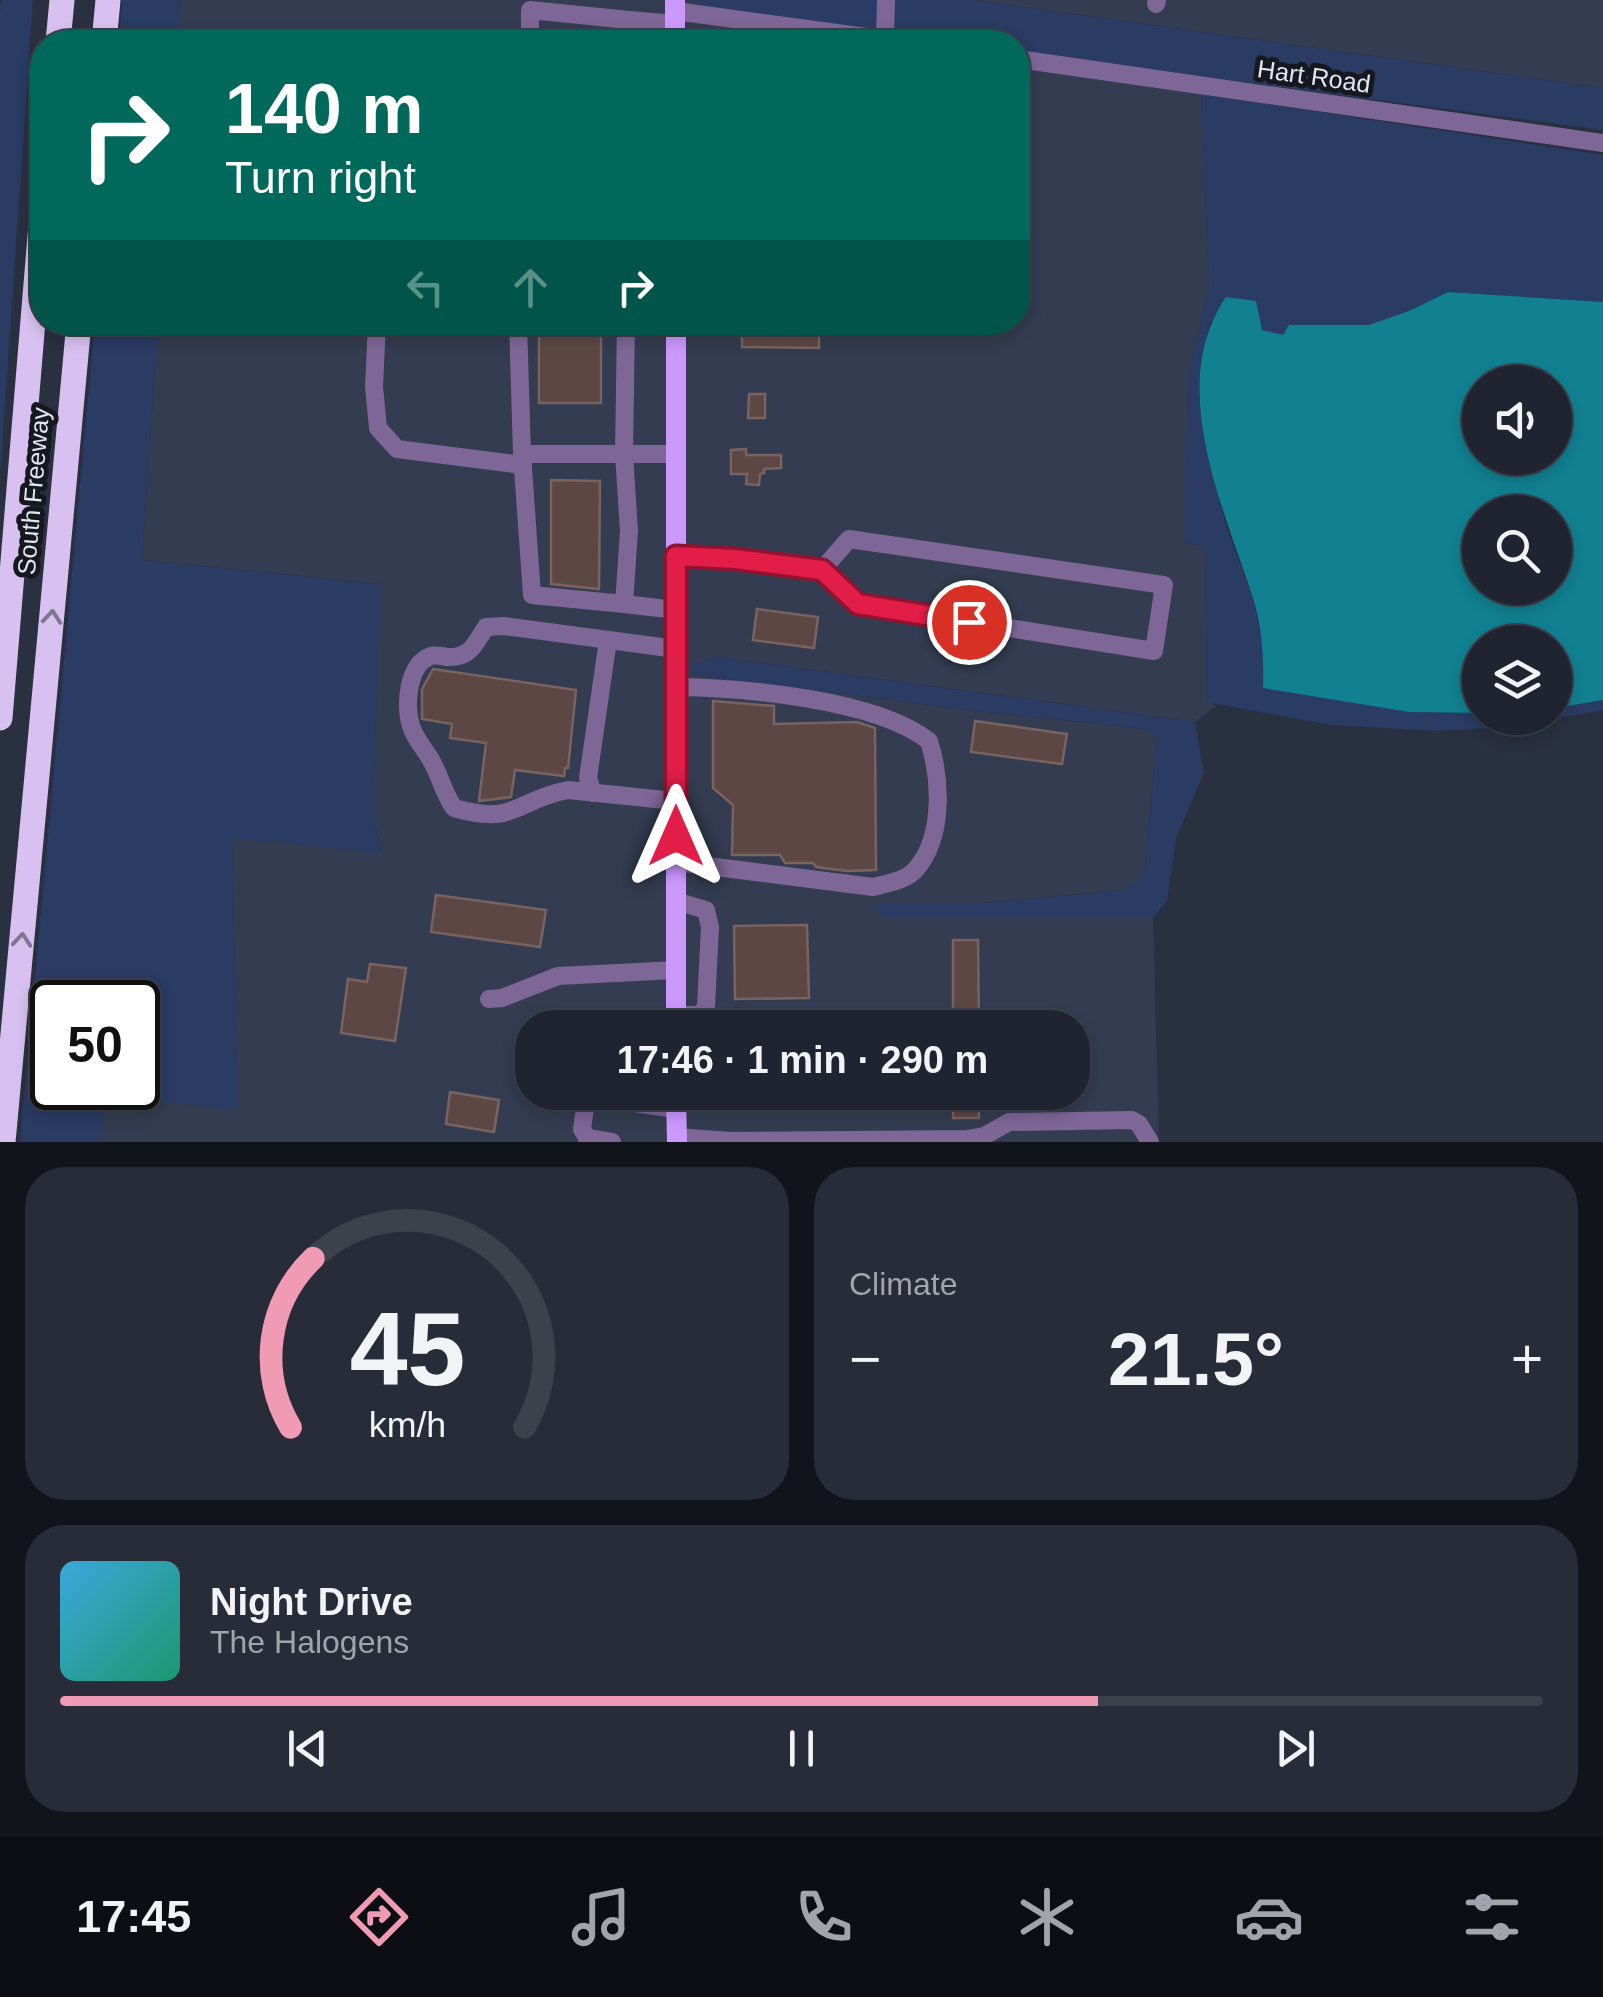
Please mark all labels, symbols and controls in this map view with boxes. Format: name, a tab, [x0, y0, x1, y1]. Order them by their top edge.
street label: Hart Road	[1256, 54, 1372, 98]
icon: right	[60, 70, 190, 200]
text: 140 m	[225, 70, 423, 148]
text: Turn right	[225, 152, 416, 203]
icon: left	[398, 260, 453, 315]
icon: ahead	[503, 260, 558, 315]
icon: right	[608, 260, 663, 315]
map controls	[1462, 365, 1572, 735]
button: sound	[1462, 365, 1572, 475]
street label: South Freeway	[12, 406, 54, 576]
button: search	[1462, 495, 1572, 605]
pin	[927, 580, 1012, 665]
icon: arrive	[942, 595, 997, 650]
one-way arrow	[40, 608, 62, 624]
button: layers	[1462, 625, 1572, 735]
position arrow	[624, 784, 728, 888]
one-way arrow	[11, 932, 32, 948]
speed limit sign: 50	[30, 980, 160, 1110]
text: 17:46 · 1 min · 290 m	[617, 1039, 988, 1081]
text: Climate	[849, 1266, 957, 1302]
text: 45	[349, 1291, 465, 1407]
text: 21.5°	[1108, 1317, 1284, 1401]
text: −	[849, 1328, 881, 1390]
text: +	[1511, 1328, 1543, 1390]
text: km/h	[368, 1405, 446, 1445]
text: Night Drive	[210, 1581, 413, 1623]
text: The Halogens	[210, 1624, 409, 1660]
icon: previous	[280, 1721, 335, 1776]
icon: pause	[774, 1721, 829, 1776]
icon: next	[1268, 1721, 1323, 1776]
icon: directions	[344, 1882, 414, 1952]
icon: music	[566, 1882, 636, 1952]
icon: phone	[789, 1882, 859, 1952]
icon: climate	[1012, 1882, 1082, 1952]
icon: car	[1234, 1882, 1304, 1952]
icon: filters	[1457, 1882, 1527, 1952]
text: 17:45	[76, 1891, 191, 1942]

